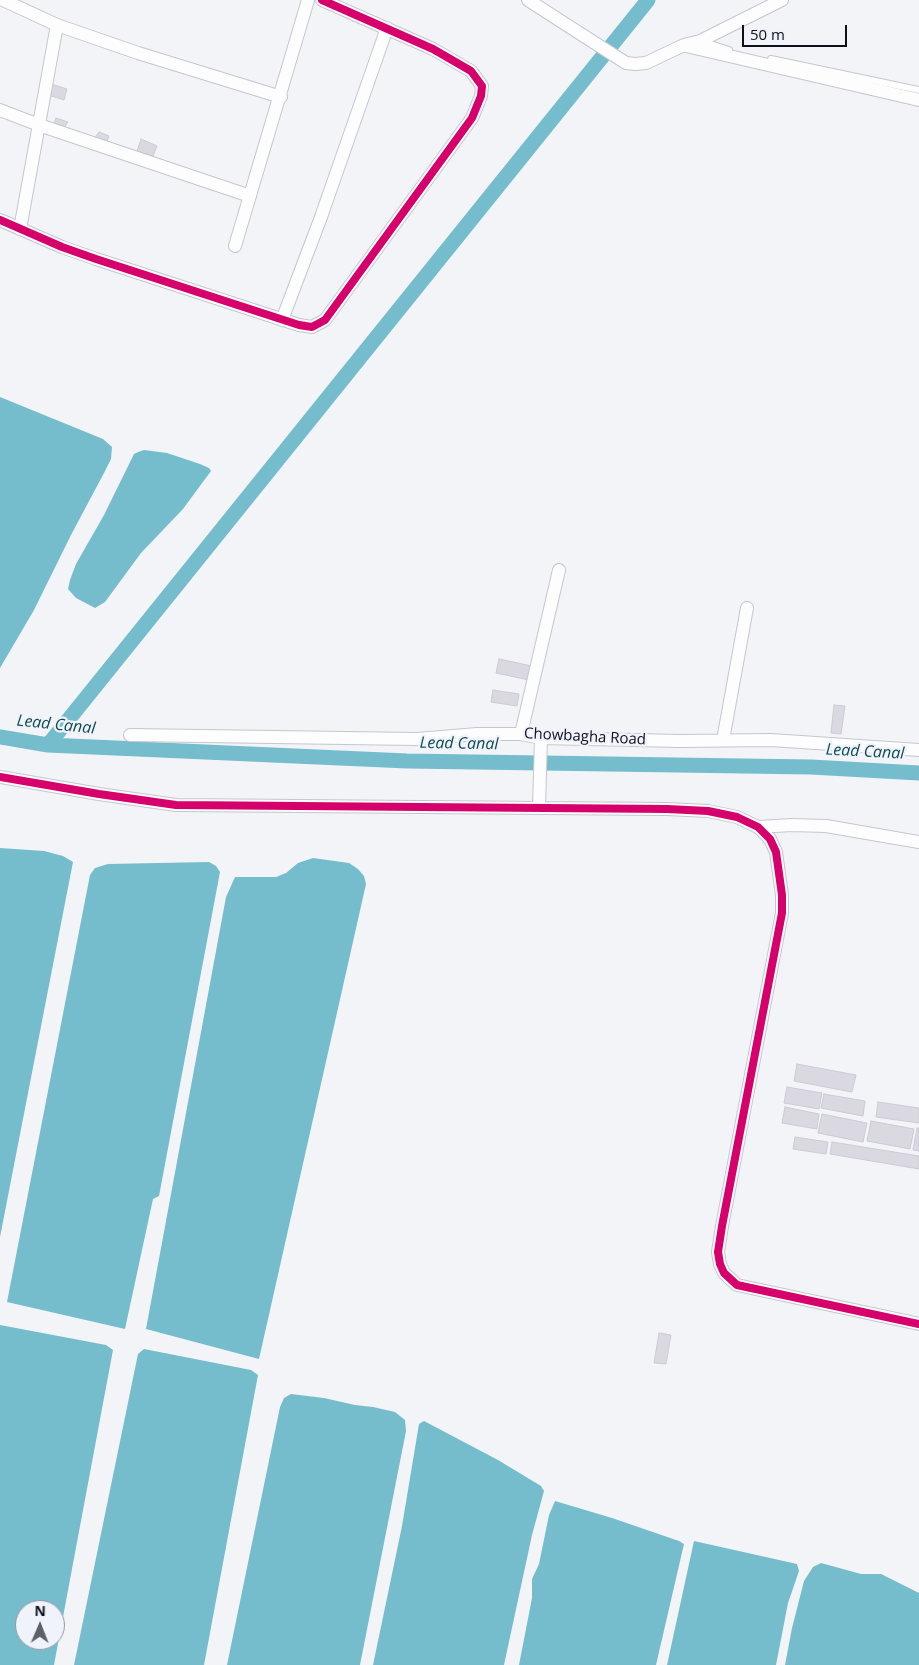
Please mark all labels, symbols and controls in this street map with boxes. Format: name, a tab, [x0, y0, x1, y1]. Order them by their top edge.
scale bar	[744, 15, 849, 47]
text: 50 m	[750, 24, 785, 44]
water label: Lead Canal	[16, 711, 96, 739]
street label: Chowbagha Road	[524, 725, 646, 749]
water label: Lead Canal	[419, 734, 499, 754]
water label: Lead Canal	[825, 740, 905, 764]
north arrow	[15, 1600, 65, 1650]
text: N	[34, 1601, 46, 1620]

